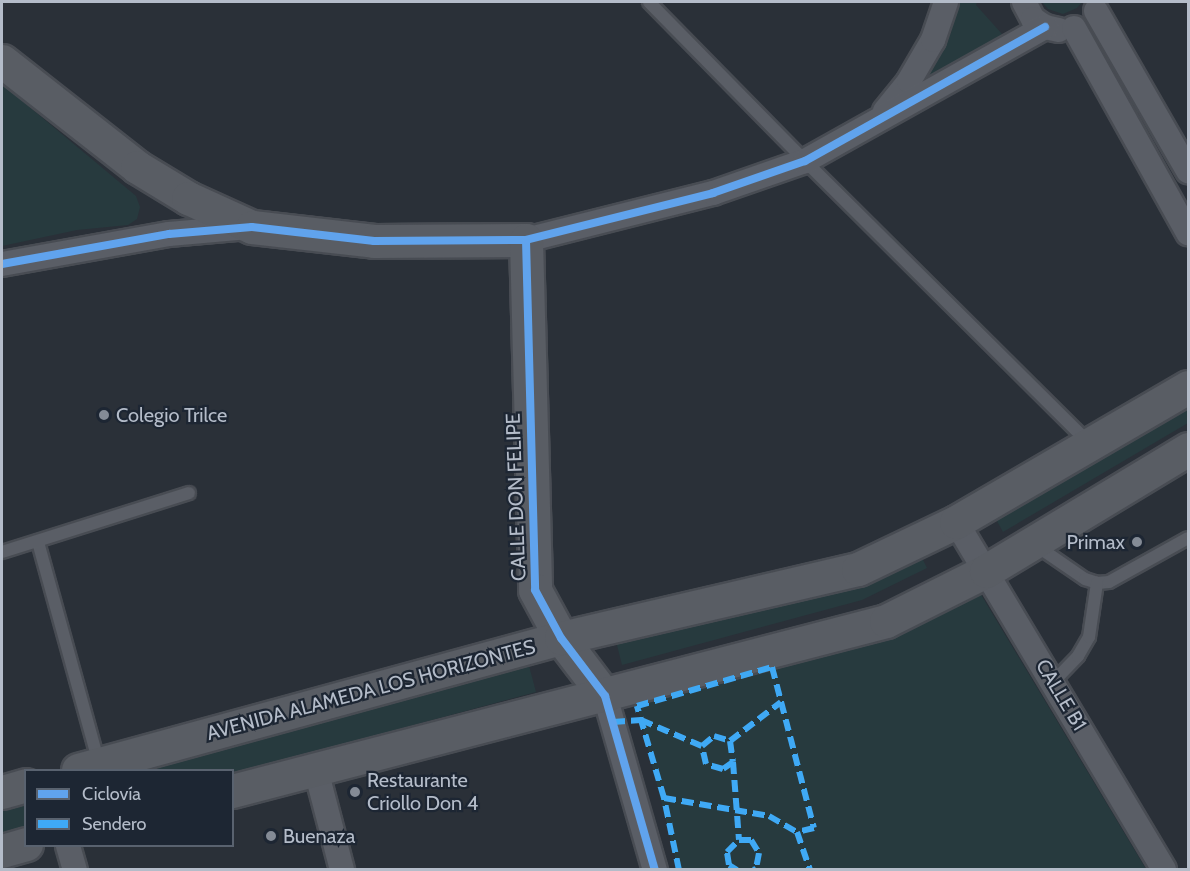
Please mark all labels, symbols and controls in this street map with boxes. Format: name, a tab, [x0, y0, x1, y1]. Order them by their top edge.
place label: Colegio Trilce	[116, 403, 227, 427]
marker: Colegio Trilce	[97, 408, 111, 422]
street label: CALLE DON FELIPE	[501, 413, 531, 581]
place label: Primax	[1067, 530, 1125, 554]
marker: Primax	[1130, 535, 1144, 549]
street label: AVENIDA ALAMEDA LOS HORIZONTES	[204, 635, 538, 745]
street label: CALLE B1	[1030, 655, 1092, 735]
place label: Restaurante Criollo Don 4	[367, 768, 478, 815]
legend	[24, 769, 234, 847]
text: Ciclovía	[82, 783, 141, 805]
marker: Restaurante Criollo Don 4	[348, 785, 362, 799]
text: Sendero	[82, 813, 146, 835]
place label: Buenaza	[283, 824, 355, 848]
marker: Buenaza	[264, 829, 278, 843]

